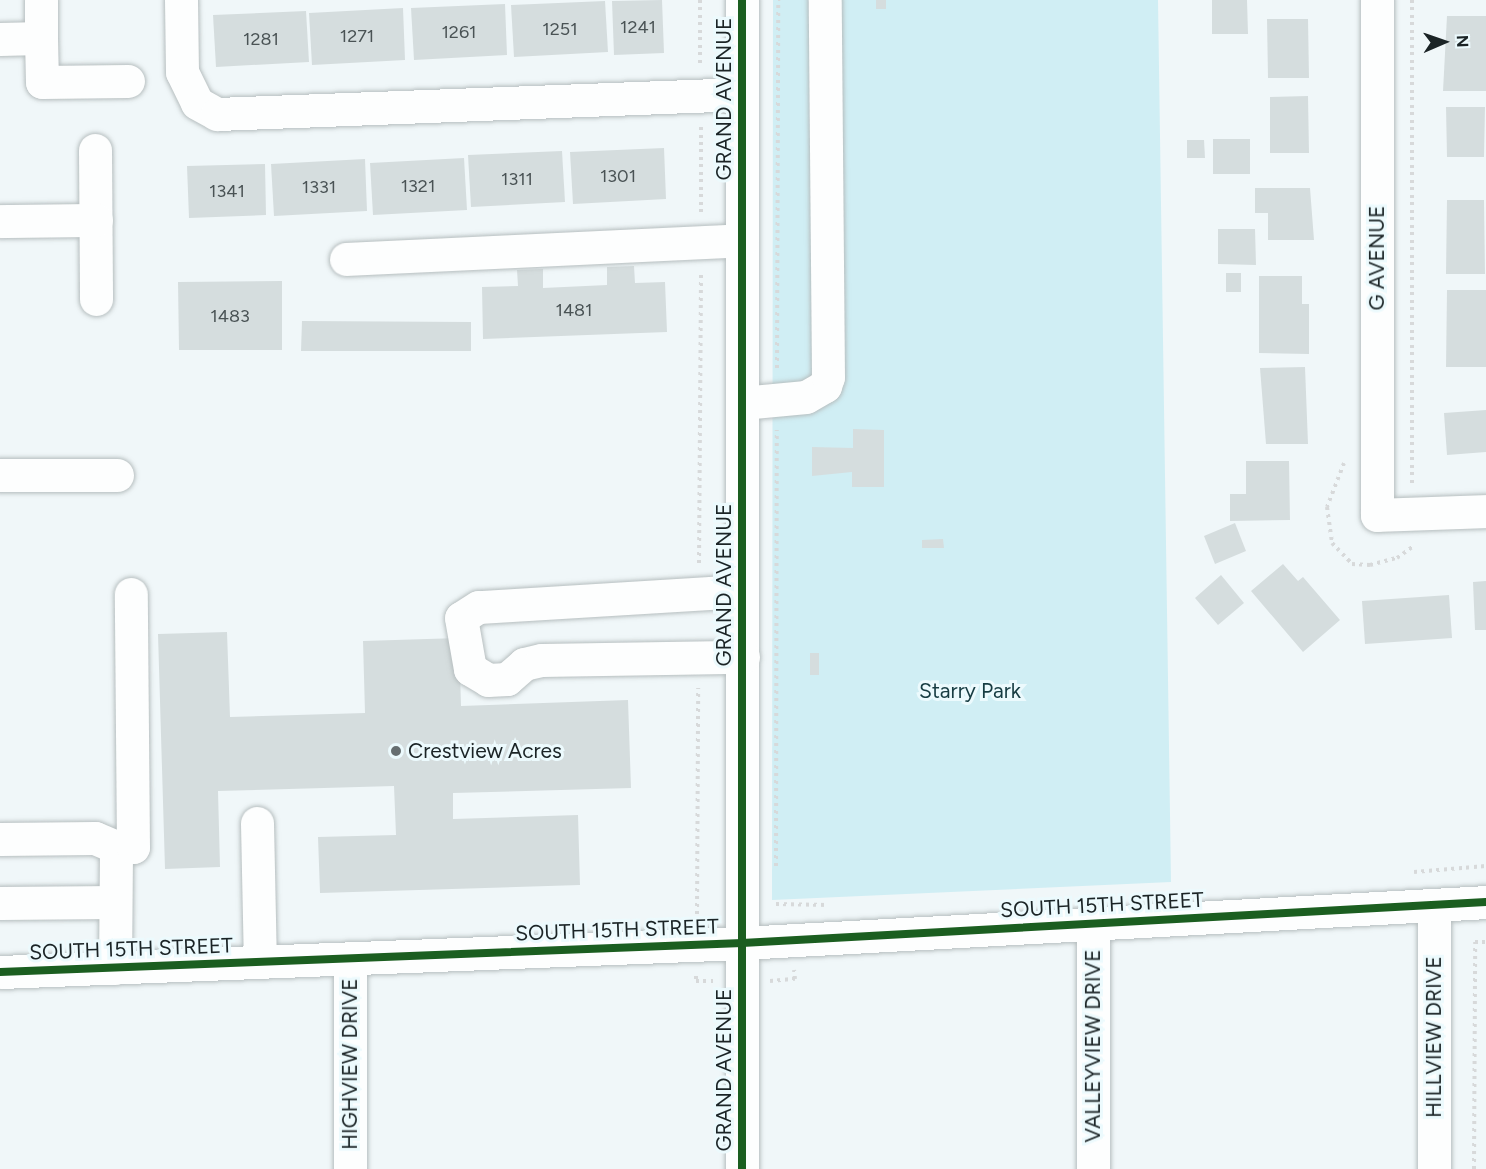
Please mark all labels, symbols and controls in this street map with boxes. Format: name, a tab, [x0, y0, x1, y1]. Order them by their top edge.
north arrow	[1414, 12, 1474, 72]
house number: 1241	[620, 16, 656, 38]
street label: GRAND AVENUE	[711, 17, 737, 181]
house number: 1251	[542, 18, 578, 40]
house number: 1261	[441, 21, 477, 43]
house number: 1271	[340, 25, 374, 47]
house number: 1281	[243, 28, 279, 50]
text: N	[1453, 35, 1472, 48]
house number: 1301	[600, 165, 636, 187]
house number: 1311	[501, 168, 533, 190]
house number: 1321	[401, 175, 435, 197]
house number: 1331	[302, 176, 336, 198]
house number: 1341	[209, 180, 245, 202]
street label: G AVENUE	[1364, 206, 1390, 310]
house number: 1481	[555, 299, 593, 321]
house number: 1483	[210, 305, 250, 327]
street label: GRAND AVENUE	[711, 503, 737, 667]
park label: Starry Park	[919, 678, 1021, 704]
place label: Crestview Acres	[408, 738, 562, 764]
marker: Crestview Acres	[389, 744, 403, 758]
street label: SOUTH 15TH STREET	[1000, 887, 1204, 923]
street label: SOUTH 15TH STREET	[515, 914, 719, 946]
street label: SOUTH 15TH STREET	[29, 933, 233, 965]
street label: VALLEYVIEW DRIVE	[1080, 949, 1106, 1143]
street label: HILLVIEW DRIVE	[1421, 956, 1447, 1118]
street label: HIGHVIEW DRIVE	[337, 978, 363, 1150]
street label: GRAND AVENUE	[711, 988, 737, 1152]

